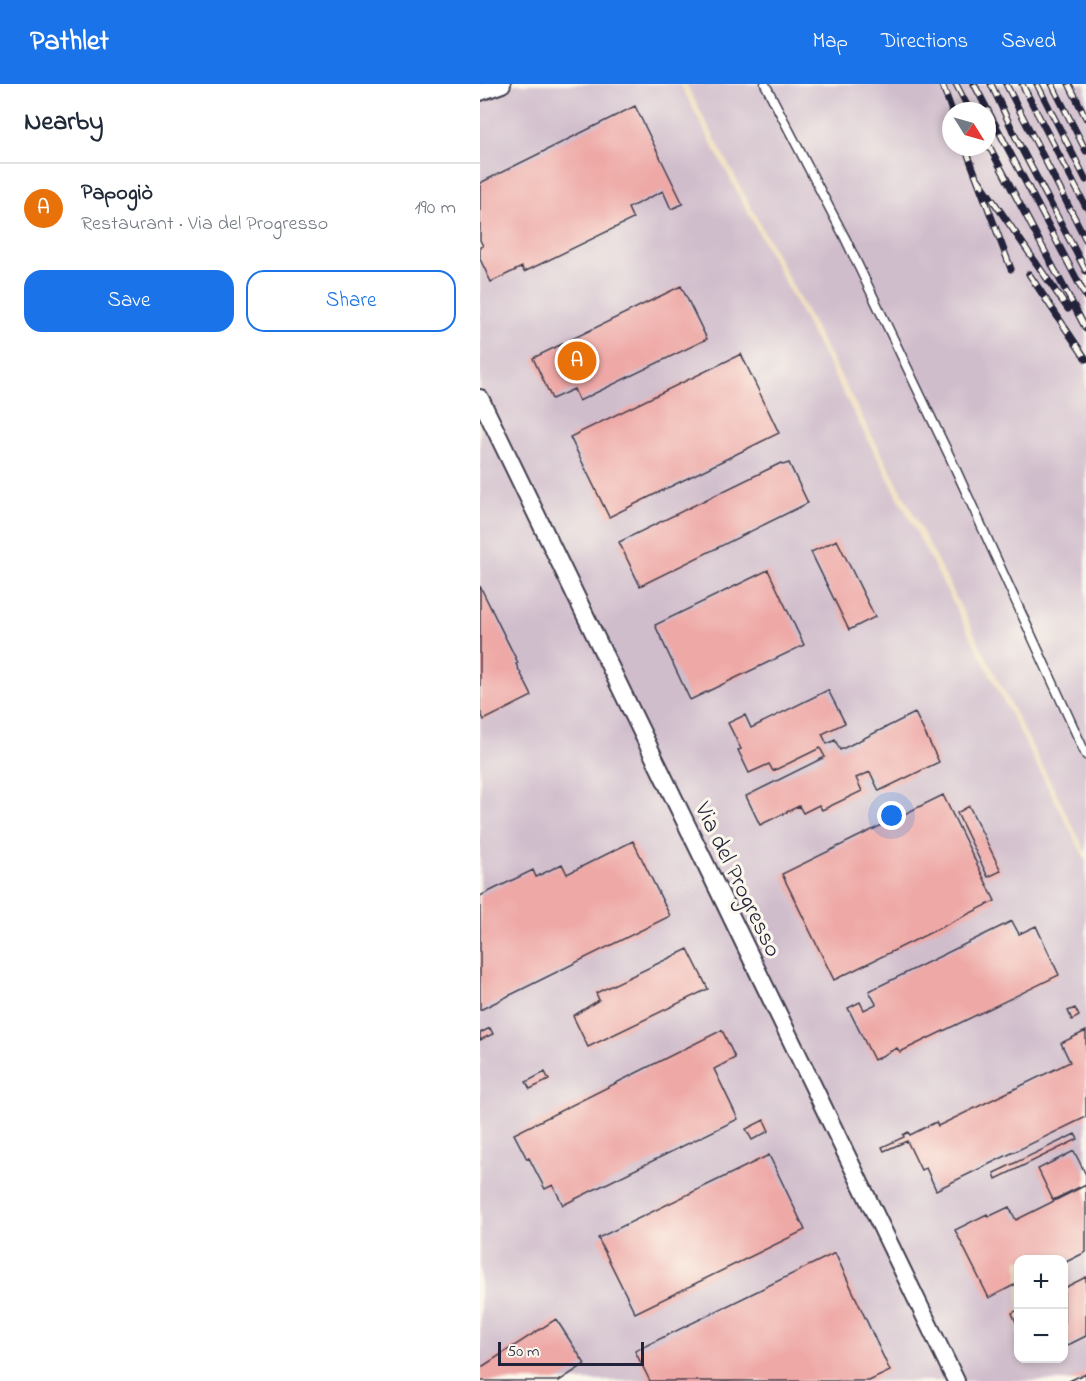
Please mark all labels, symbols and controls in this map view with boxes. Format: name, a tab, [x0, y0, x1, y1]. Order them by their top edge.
text: Pathlet	[30, 22, 109, 63]
text: Map	[812, 27, 848, 57]
text: Directions	[881, 27, 968, 57]
text: Saved	[1001, 27, 1056, 57]
north arrow	[942, 102, 996, 156]
text: Nearby	[24, 104, 103, 142]
text: Papogiò	[81, 178, 153, 210]
text: A	[37, 194, 50, 223]
text: 190 m	[414, 194, 456, 223]
text: Restaurant · Via del Progresso	[81, 210, 328, 239]
button: Save	[24, 270, 234, 332]
button: Share	[246, 270, 456, 332]
pin: A	[558, 338, 596, 384]
street label: Via del Progresso	[684, 796, 789, 963]
your location	[877, 801, 906, 830]
map controls	[1014, 1255, 1068, 1363]
button: +	[1014, 1255, 1068, 1309]
button: −	[1014, 1309, 1068, 1363]
scale bar	[498, 1339, 644, 1366]
text: 50 m	[507, 1340, 539, 1364]

